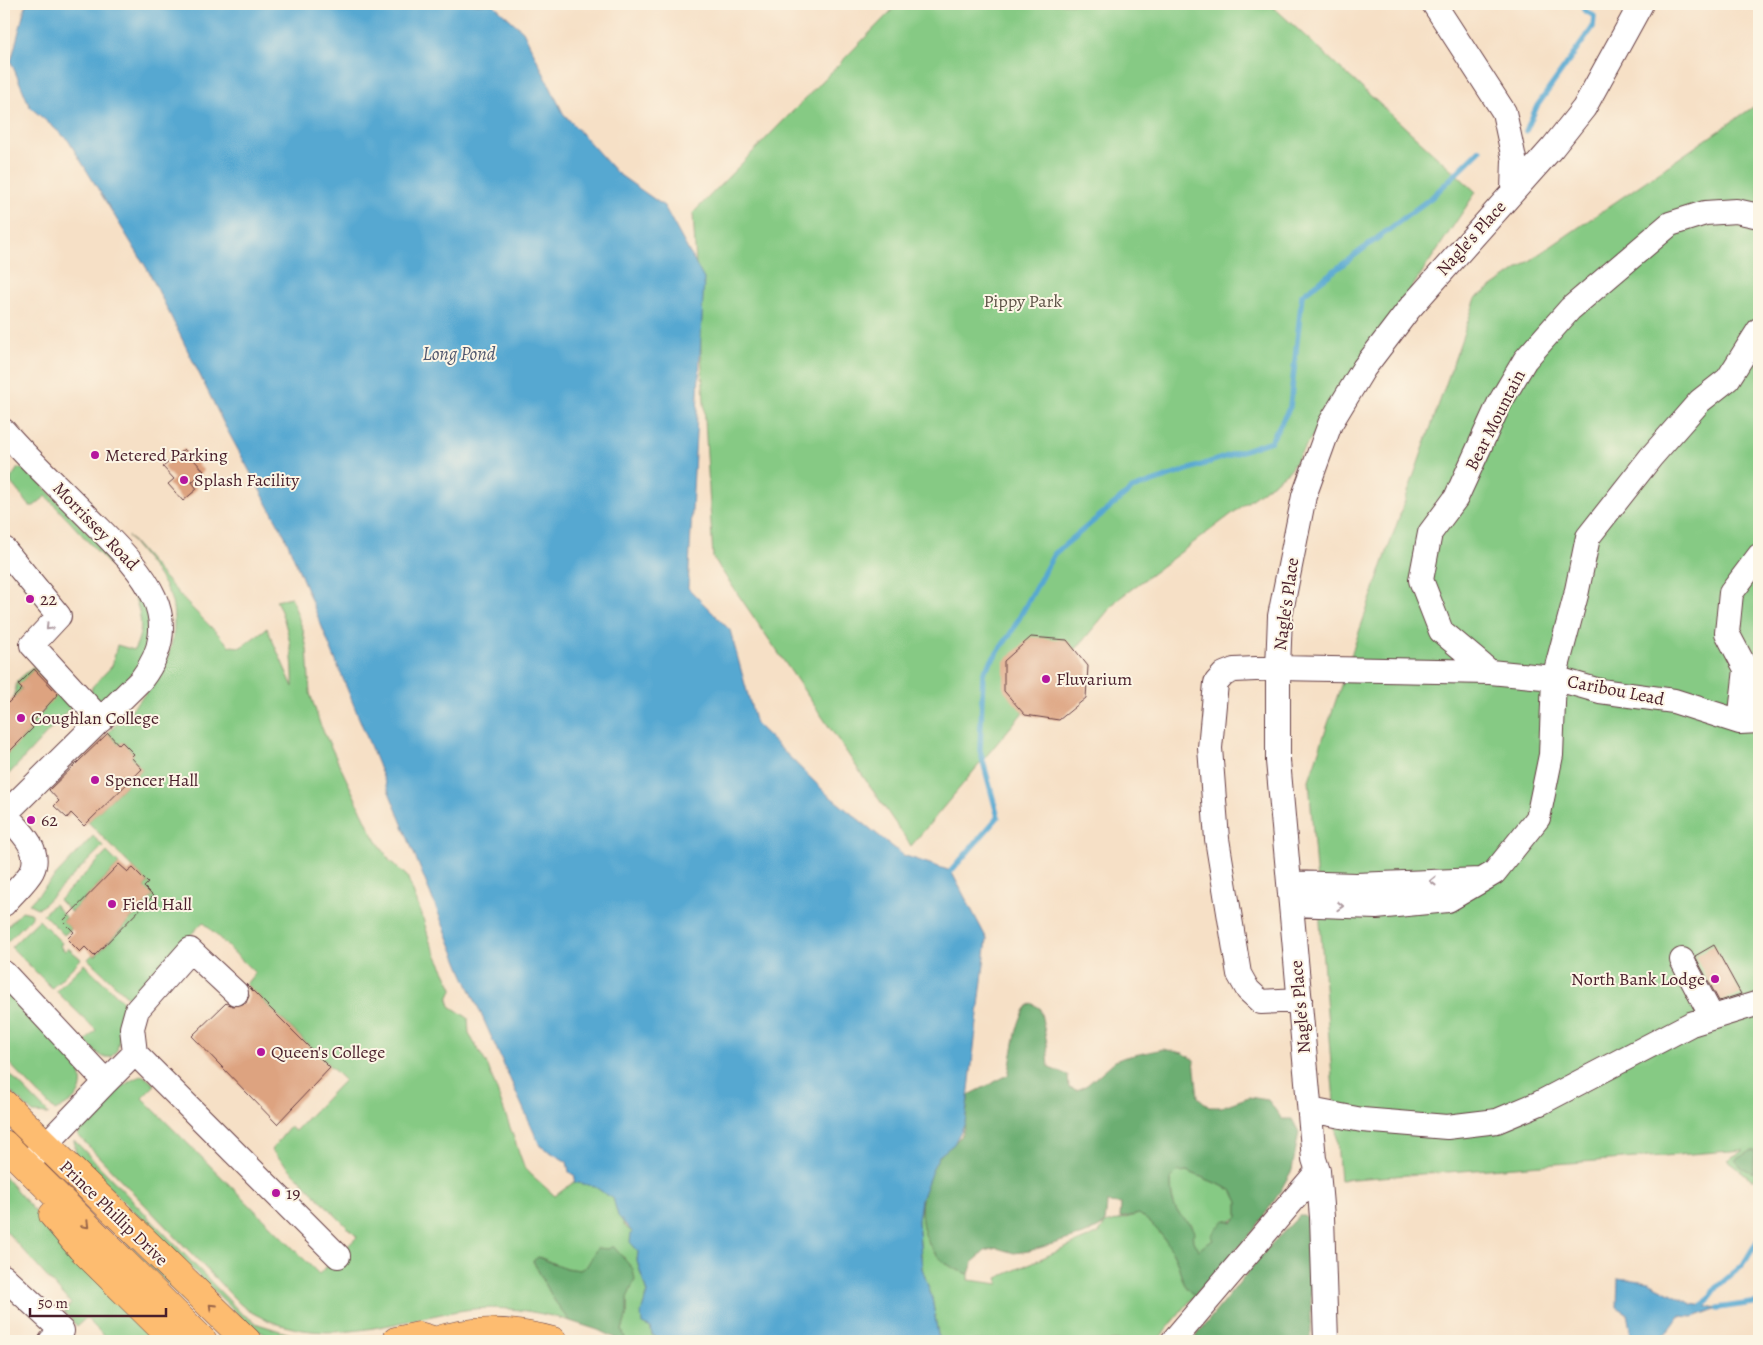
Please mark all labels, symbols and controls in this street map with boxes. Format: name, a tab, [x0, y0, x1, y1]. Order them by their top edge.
street label: Nagle's Place	[1431, 195, 1511, 281]
park label: Pippy Park	[984, 289, 1063, 313]
water label: Long Pond	[422, 341, 496, 367]
street label: Bear Mountain	[1459, 365, 1531, 475]
place label: Metered Parking	[105, 443, 228, 467]
marker: Metered Parking	[89, 449, 101, 461]
place label: Splash Facility	[194, 468, 300, 492]
marker: Splash Facility	[178, 474, 190, 486]
street label: Morrissey Road	[48, 477, 145, 576]
street label: Nagle's Place	[1268, 556, 1304, 652]
place label: 22	[40, 587, 58, 611]
marker: 22	[24, 593, 36, 605]
one-way arrow	[46, 621, 55, 630]
place label: Fluvarium	[1056, 667, 1132, 691]
street label: Caribou Lead	[1565, 669, 1667, 711]
marker: Fluvarium	[1040, 673, 1052, 685]
place label: Coughlan College	[31, 706, 159, 730]
marker: Coughlan College	[15, 712, 27, 724]
place label: Spencer Hall	[105, 768, 199, 792]
marker: Spencer Hall	[89, 774, 101, 786]
place label: 62	[41, 808, 58, 832]
marker: 62	[25, 814, 37, 826]
one-way arrow	[1429, 876, 1436, 886]
place label: Field Hall	[122, 892, 193, 916]
marker: Field Hall	[106, 898, 118, 910]
one-way arrow	[1336, 900, 1344, 911]
street label: Nagle's Place	[1284, 959, 1316, 1055]
place label: North Bank Lodge	[1571, 967, 1705, 991]
marker: North Bank Lodge	[1709, 973, 1721, 985]
place label: Queen's College	[271, 1040, 385, 1064]
marker: Queen's College	[255, 1046, 267, 1058]
street label: Prince Phillip Drive	[54, 1155, 174, 1271]
place label: 19	[286, 1181, 300, 1205]
marker: 19	[270, 1187, 282, 1199]
one-way arrow	[80, 1219, 89, 1228]
scale bar	[30, 1285, 166, 1317]
text: 50 m	[38, 1293, 68, 1313]
one-way arrow	[209, 1304, 218, 1313]

